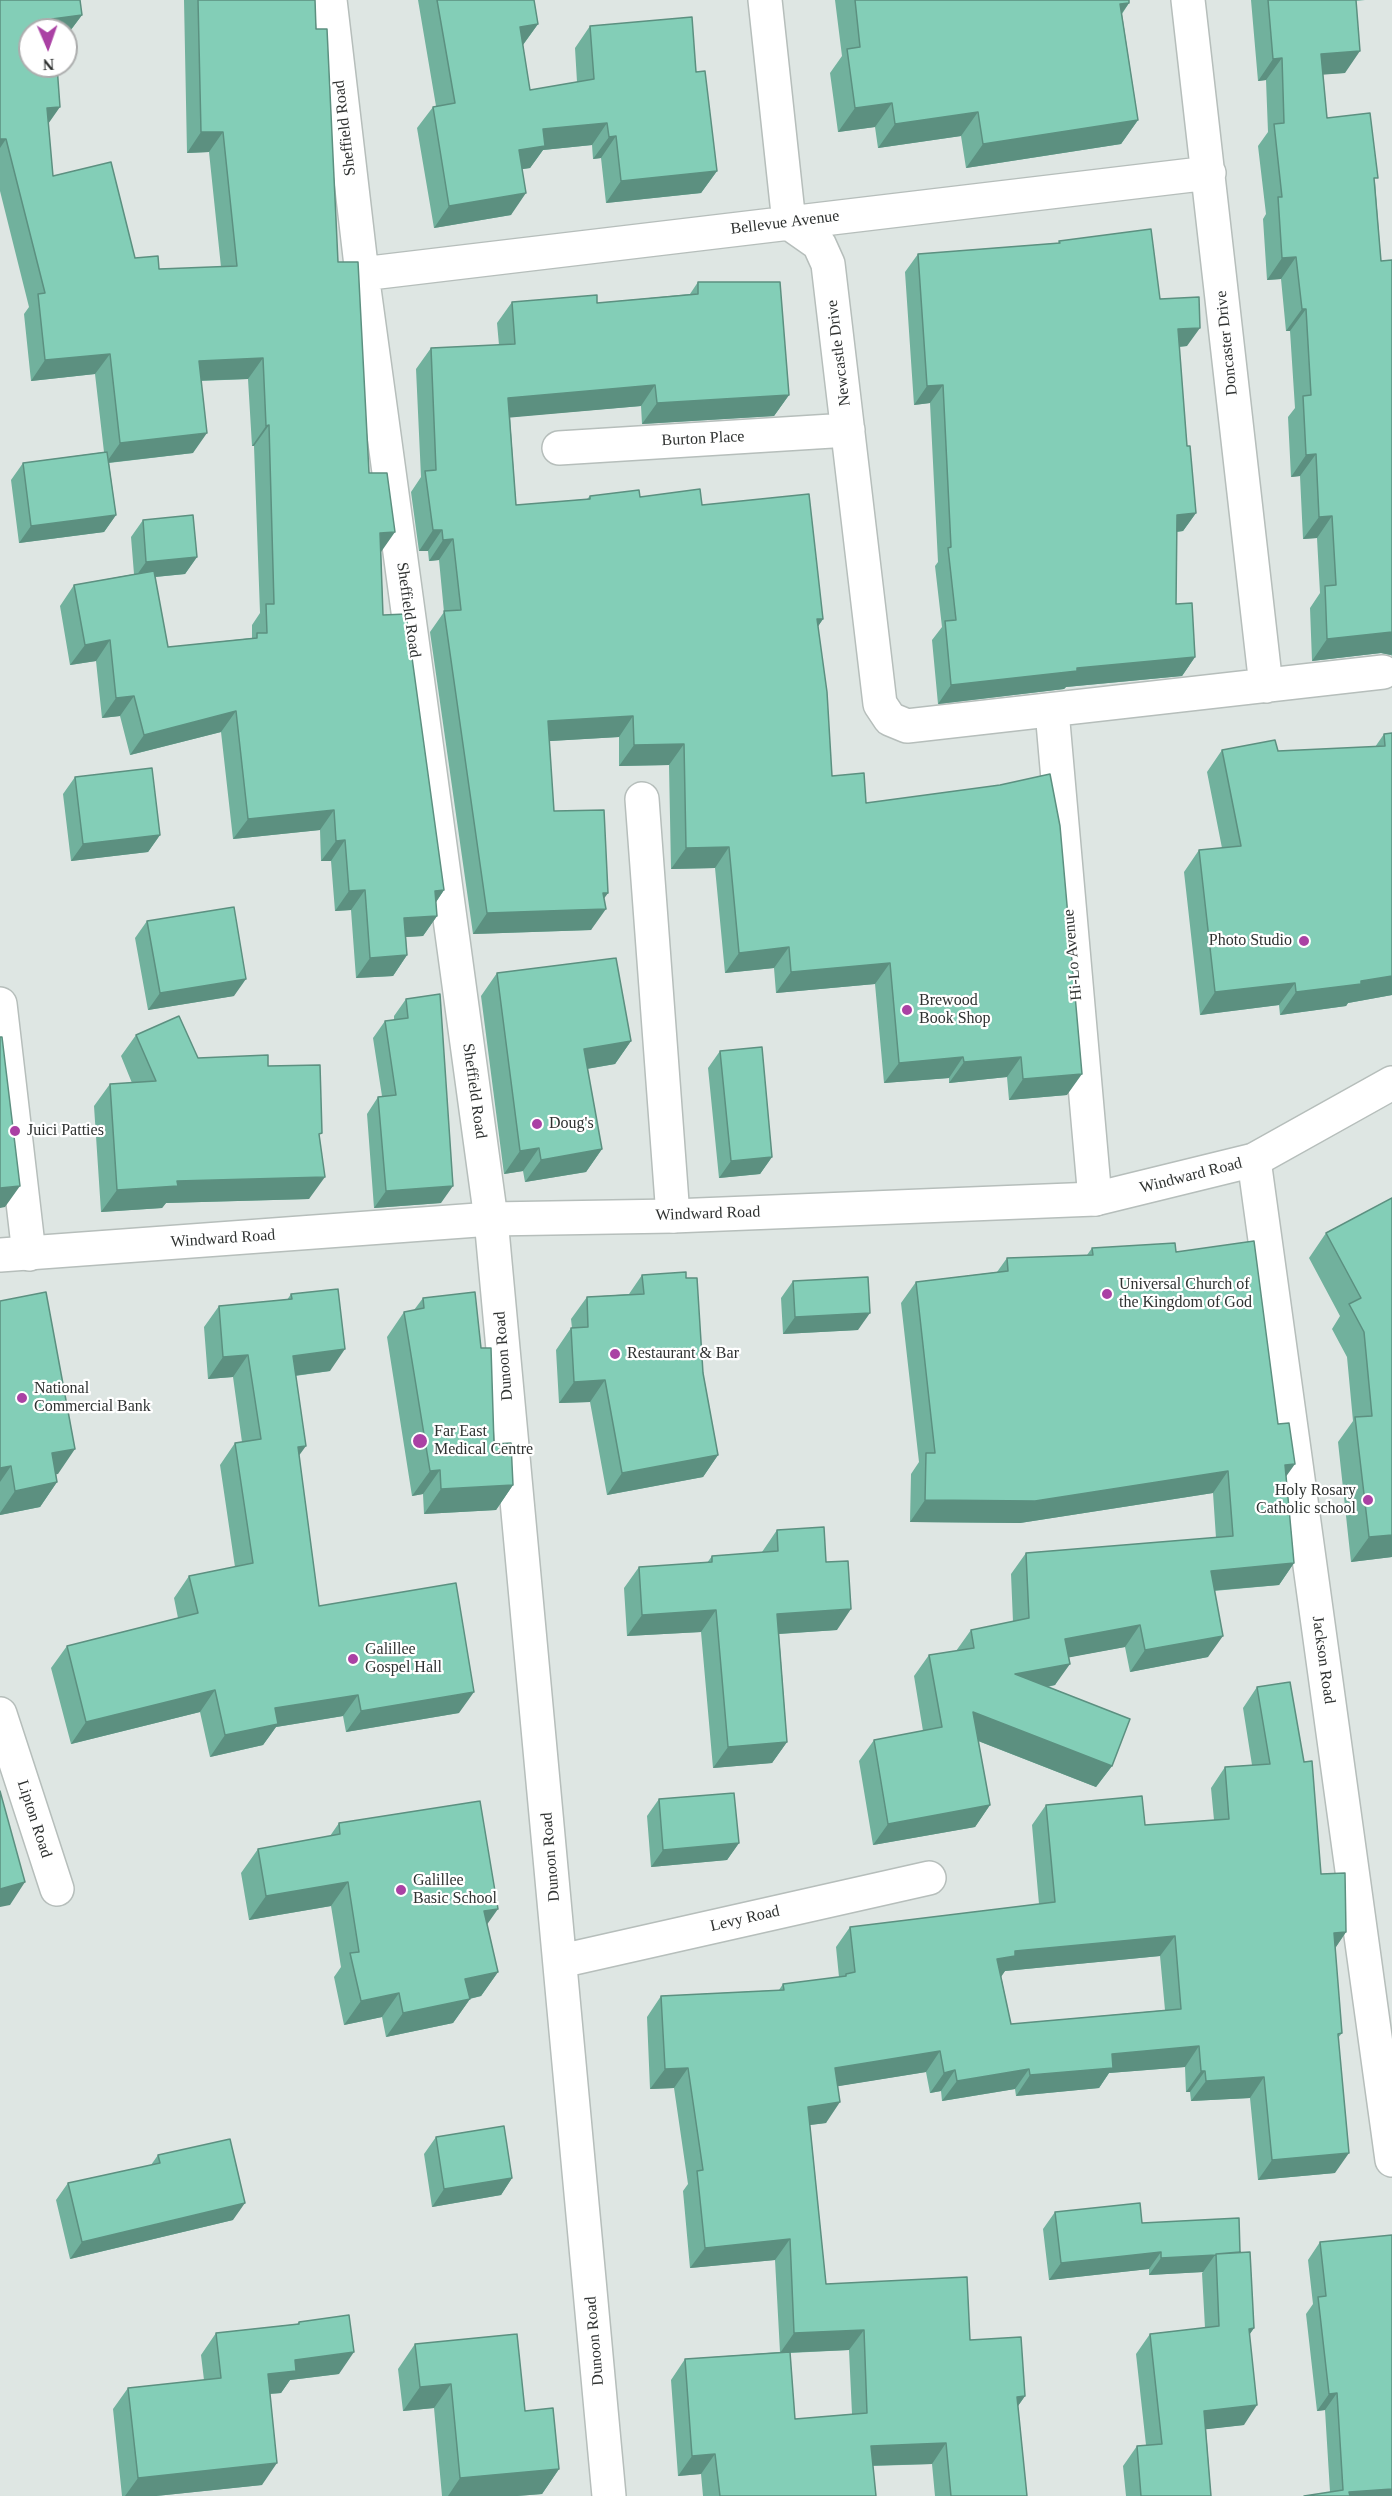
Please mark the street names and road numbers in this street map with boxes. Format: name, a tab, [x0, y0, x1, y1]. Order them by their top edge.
street label: Sheffield Road	[330, 79, 360, 177]
street label: Bellevue Avenue	[730, 207, 840, 239]
street label: Doncaster Drive	[1212, 290, 1242, 396]
street label: Newcastle Drive	[823, 299, 855, 407]
street label: Burton Place	[661, 427, 745, 451]
street label: Sheffield Road	[392, 561, 424, 659]
street label: Hi-Lo Avenue	[1059, 909, 1087, 1001]
street label: Sheffield Road	[458, 1042, 490, 1140]
street label: Windward Road	[1138, 1154, 1244, 1198]
street label: Windward Road	[655, 1203, 761, 1225]
street label: Windward Road	[170, 1226, 276, 1252]
street label: Dunoon Road	[491, 1311, 517, 1401]
street label: Jackson Road	[1307, 1615, 1339, 1705]
street label: Lipton Road	[12, 1778, 56, 1860]
street label: Dunoon Road	[538, 1812, 564, 1902]
street label: Levy Road	[708, 1902, 782, 1936]
street label: Dunoon Road	[582, 2296, 608, 2386]

